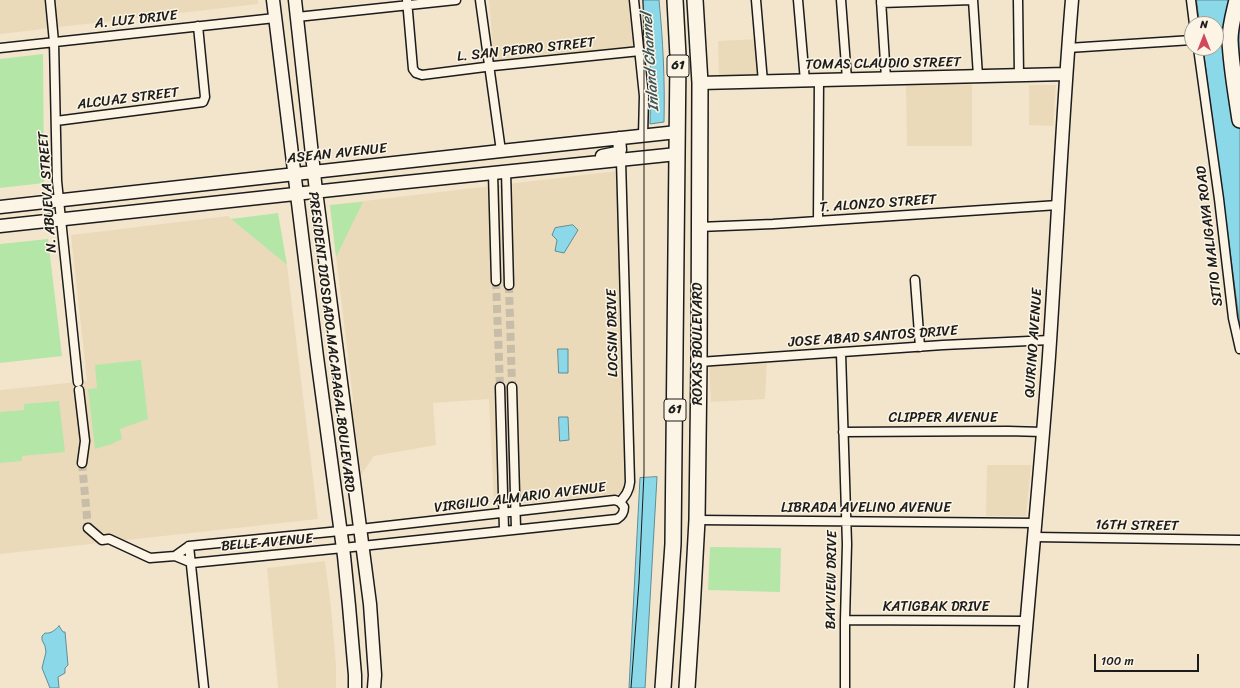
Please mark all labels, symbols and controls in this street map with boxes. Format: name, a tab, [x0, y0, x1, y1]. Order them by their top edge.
street label: A. LUZ DRIVE	[94, 7, 178, 33]
water label: Inland Channel	[639, 12, 663, 112]
text: N	[1200, 15, 1208, 34]
north arrow	[1184, 16, 1224, 56]
street label: L. SAN PEDRO STREET	[456, 34, 596, 66]
street label: TOMAS CLAUDIO STREET	[805, 54, 961, 74]
road number: 61	[667, 55, 689, 77]
street label: ALCUAZ STREET	[76, 84, 180, 114]
street label: N. ABUEVA STREET	[35, 131, 61, 253]
street label: ASEAN AVENUE	[286, 140, 388, 168]
street label: SITIO MALIGAYA ROAD	[1193, 165, 1227, 307]
street label: PRESIDENT DIOSDADO MACAPAGAL BOULEVARD	[304, 191, 358, 493]
street label: T. ALONZO STREET	[819, 192, 937, 216]
street label: ROXAS BOULEVARD	[690, 283, 706, 405]
street label: QUIRINO AVENUE	[1022, 288, 1046, 398]
street label: LOCSIN DRIVE	[604, 289, 622, 377]
street label: JOSE ABAD SANTOS DRIVE	[788, 323, 958, 351]
road number: 61	[664, 399, 686, 421]
street label: CLIPPER AVENUE	[889, 410, 997, 426]
street label: VIRGILIO ALMARIO AVENUE	[433, 479, 607, 517]
street label: LIBRADA AVELINO AVENUE	[781, 500, 951, 516]
street label: 16TH STREET	[1095, 517, 1179, 535]
street label: BAYVIEW DRIVE	[823, 530, 841, 630]
street label: BELLE AVENUE	[220, 531, 314, 555]
street label: KATIGBAK DRIVE	[883, 599, 989, 615]
scale bar	[1096, 646, 1201, 672]
text: 100 m	[1101, 650, 1134, 672]

